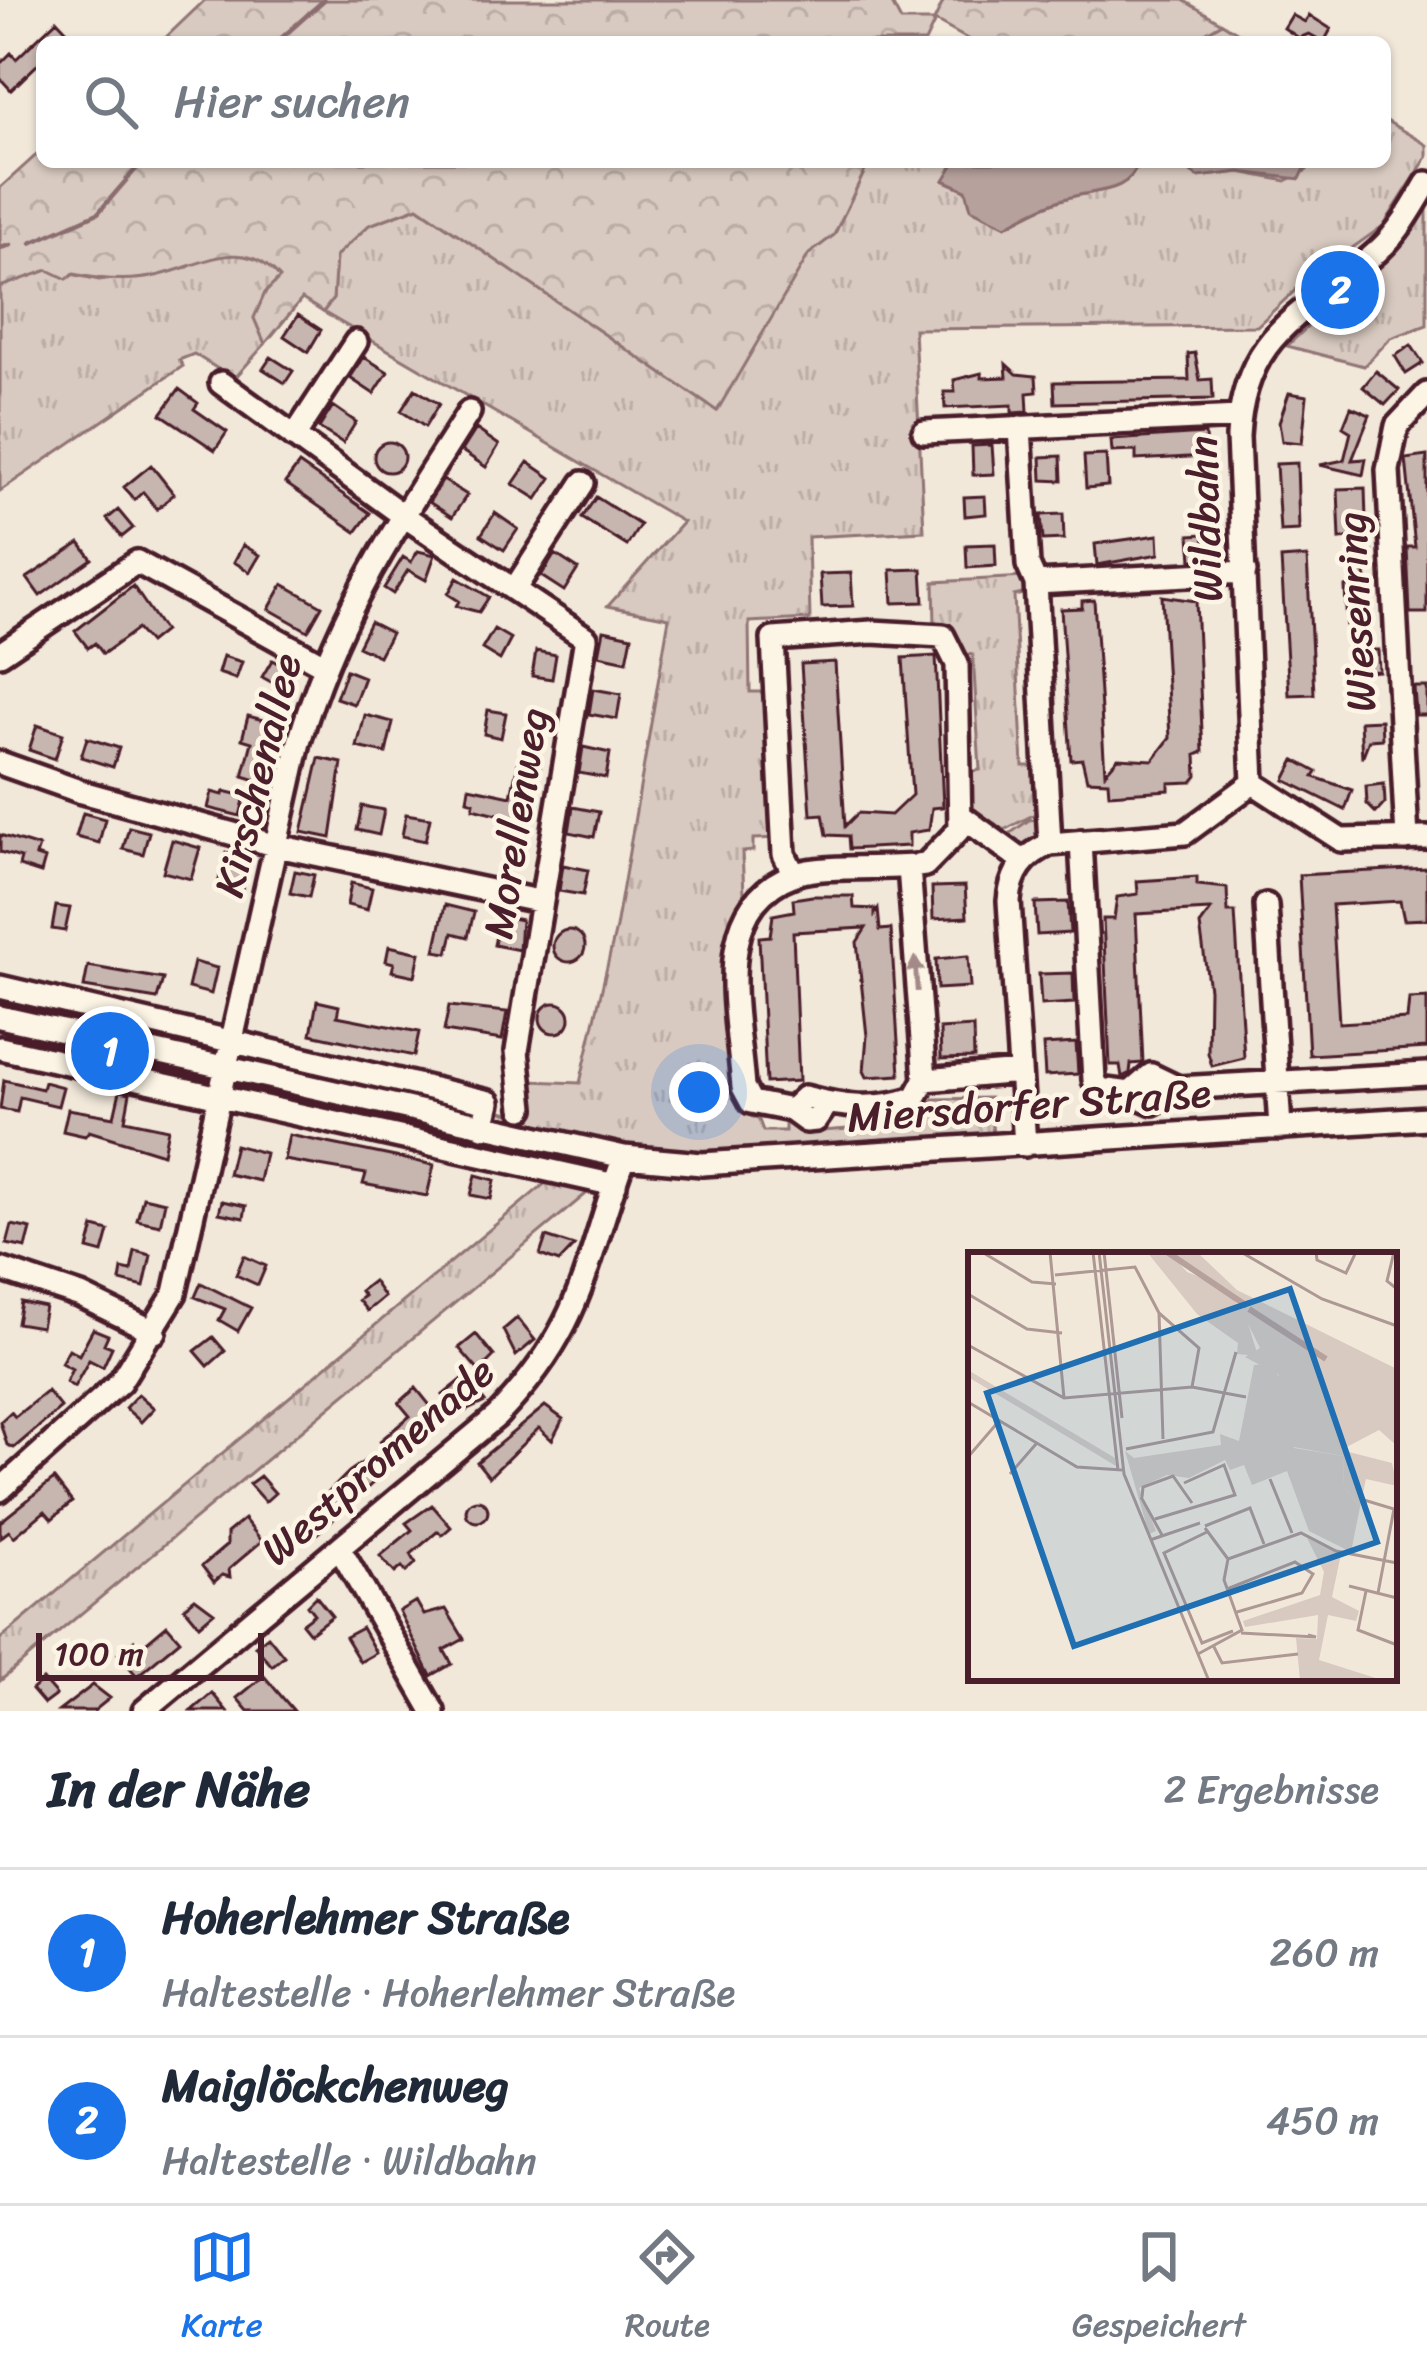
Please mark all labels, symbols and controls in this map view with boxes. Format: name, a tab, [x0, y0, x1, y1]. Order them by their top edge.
search box	[36, 36, 1391, 168]
text: Hier suchen	[174, 62, 410, 142]
icon: search	[78, 69, 144, 135]
pin: 2	[1301, 245, 1379, 335]
street label: Wildbahn	[1165, 435, 1245, 603]
street label: Wiesenring	[1314, 510, 1398, 714]
street label: Kirschenallee	[192, 645, 324, 905]
street label: Morellenweg	[461, 702, 571, 944]
one-way arrow	[907, 955, 926, 992]
pin: 1	[71, 1006, 149, 1096]
street label: Miersdorfer Straße	[845, 1055, 1213, 1155]
your location	[669, 1062, 729, 1122]
inset map	[968, 1252, 1397, 1681]
street label: Westpromenade	[243, 1337, 513, 1585]
text: 100 m	[54, 1625, 144, 1683]
scale bar	[36, 1627, 264, 1680]
text: In der Nähe	[48, 1744, 310, 1834]
text: 2 Ergebnisse	[1164, 1755, 1379, 1824]
text: Hoherlehmer Straße	[162, 1878, 570, 1958]
text: 1	[79, 1918, 95, 1987]
text: 260 m	[1270, 1918, 1379, 1987]
text: Haltestelle · Hoherlehmer Straße	[162, 1958, 735, 2027]
text: Maiglöckchenweg	[162, 2046, 509, 2126]
text: 2	[76, 2086, 98, 2155]
text: 450 m	[1266, 2086, 1379, 2155]
text: Haltestelle · Wildbahn	[162, 2126, 537, 2195]
tab: Karte	[181, 2224, 263, 2354]
tab: Route	[625, 2224, 710, 2354]
tab: Gespeichert	[1072, 2224, 1246, 2354]

